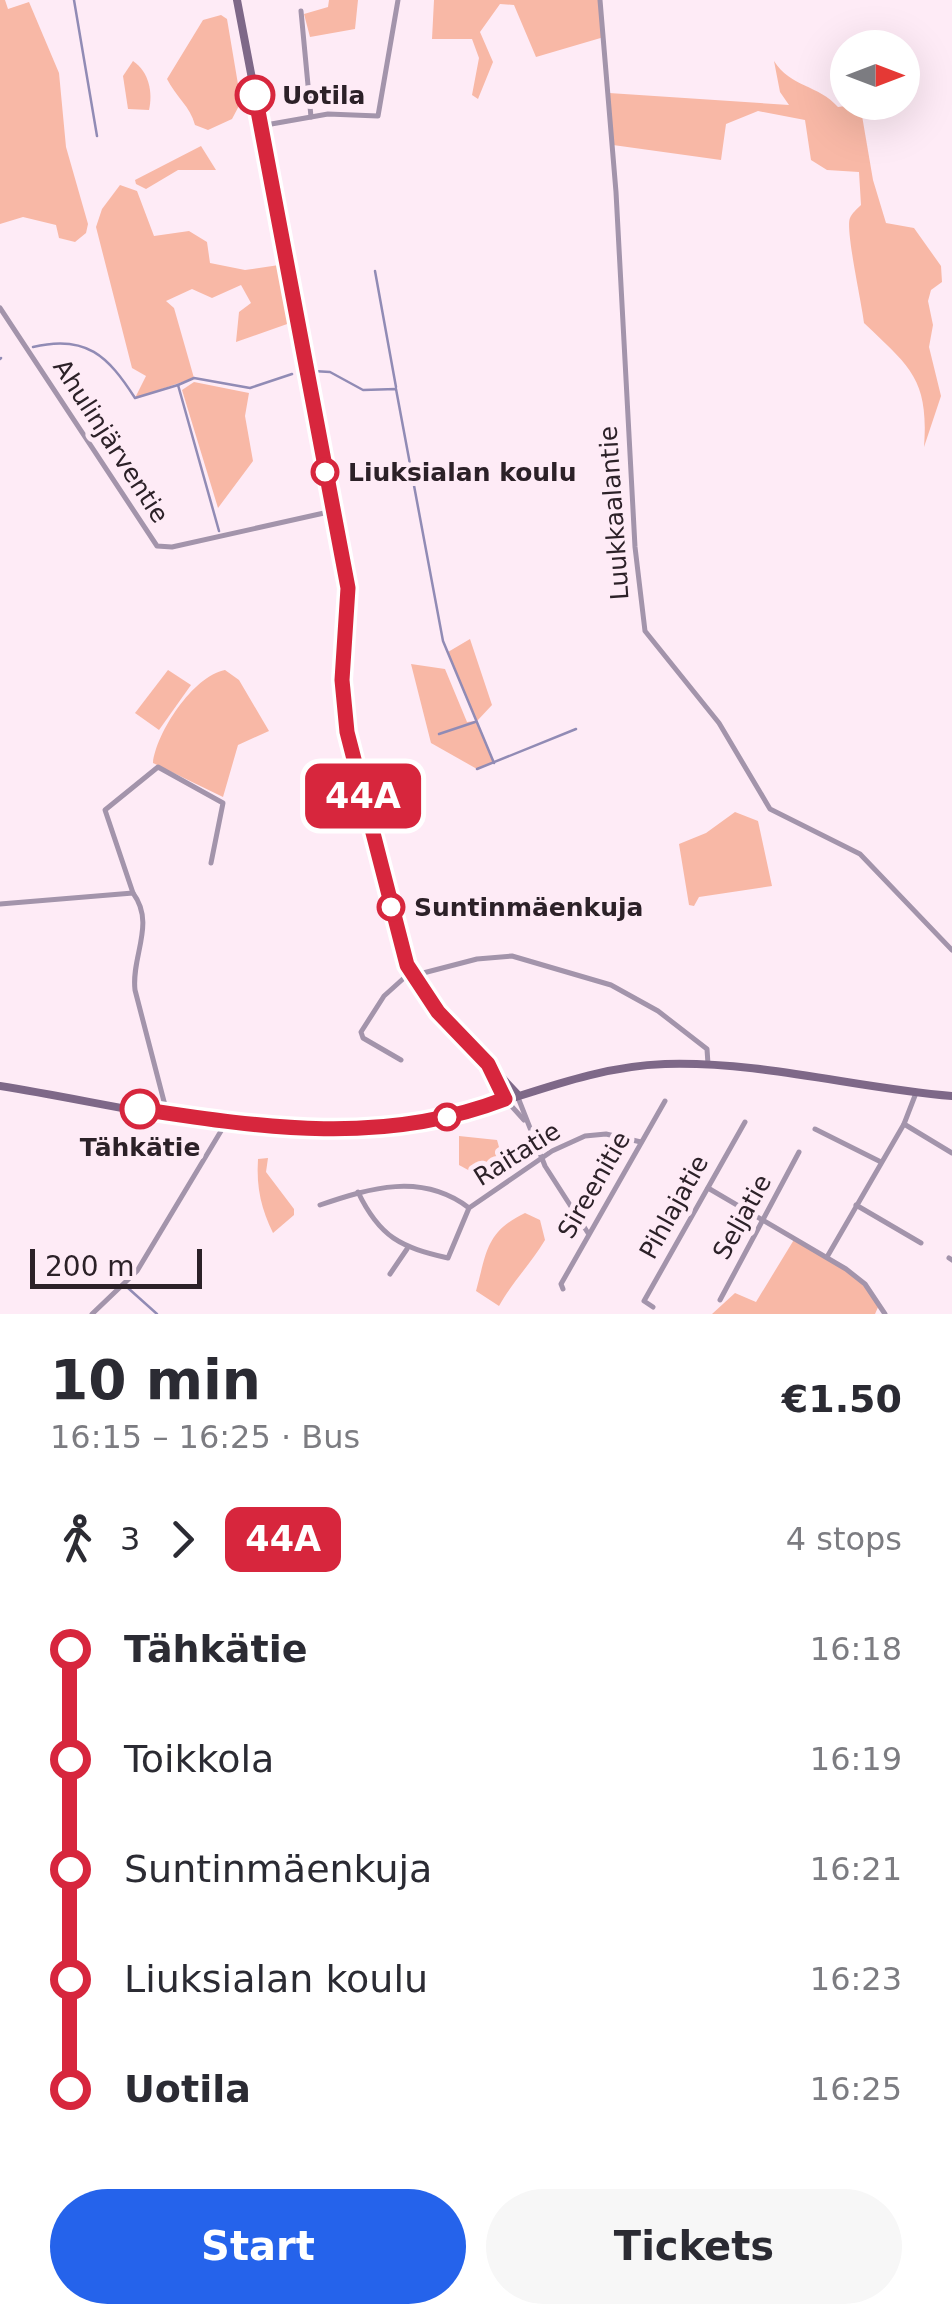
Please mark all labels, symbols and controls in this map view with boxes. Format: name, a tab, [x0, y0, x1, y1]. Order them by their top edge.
north arrow	[830, 30, 920, 120]
map controls	[830, 30, 920, 120]
marker: Uotila	[236, 76, 274, 114]
place label: Uotila	[282, 81, 365, 110]
street label: Ahulinjärventie	[47, 354, 175, 528]
street label: Luukkaalantie	[593, 425, 635, 601]
place label: Liuksialan koulu	[348, 458, 576, 487]
marker: Liuksialan koulu	[312, 459, 338, 485]
line badge: 44A	[306, 764, 420, 828]
text: 44A	[325, 776, 401, 816]
place label: Suntinmäenkuja	[414, 893, 643, 922]
marker: Suntinmäenkuja	[378, 894, 404, 920]
marker: Tähkätie	[121, 1090, 159, 1128]
unlabelled marker	[434, 1104, 460, 1130]
street label: Raitatie	[468, 1116, 566, 1192]
street label: Sireenitie	[552, 1127, 636, 1243]
place label: Tähkätie	[80, 1133, 200, 1162]
street label: Pihlajatie	[634, 1150, 714, 1264]
street label: Seljatie	[707, 1169, 777, 1265]
scale bar	[30, 1244, 202, 1288]
text: 200 m	[45, 1250, 135, 1283]
text: 10 min	[50, 1348, 261, 1412]
text: €1.50	[782, 1377, 902, 1421]
text: 16:15 – 16:25 · Bus	[50, 1418, 360, 1456]
icon: walk	[50, 1512, 105, 1567]
icon: forward	[155, 1512, 210, 1567]
text: 44A	[245, 1519, 321, 1559]
text: 3	[120, 1520, 140, 1558]
text: 4 stops	[786, 1520, 902, 1558]
text: Tähkätie	[124, 1627, 307, 1671]
text: 16:18	[810, 1630, 902, 1668]
text: Toikkola	[124, 1737, 274, 1781]
text: 16:19	[810, 1740, 902, 1778]
text: Suntinmäenkuja	[124, 1847, 432, 1891]
text: 16:21	[810, 1850, 902, 1888]
text: Liuksialan koulu	[124, 1957, 428, 2001]
text: 16:23	[810, 1960, 902, 1998]
text: Uotila	[124, 2067, 251, 2111]
text: 16:25	[810, 2070, 902, 2108]
button: Start	[50, 2189, 466, 2304]
button: Tickets	[486, 2189, 902, 2304]

